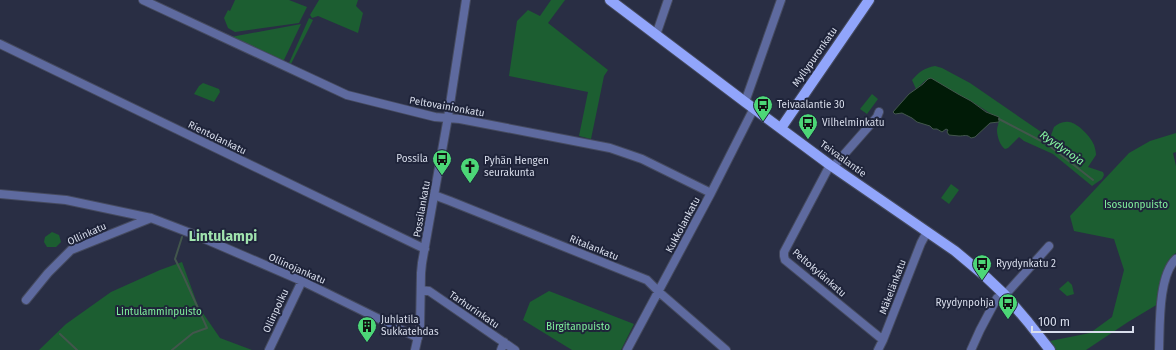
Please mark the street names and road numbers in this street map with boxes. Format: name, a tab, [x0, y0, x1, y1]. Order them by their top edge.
street label: Myllypuronkatu	[790, 25, 840, 89]
street label: Peltovainionkatu	[408, 94, 486, 120]
street label: Rientolankatu	[186, 119, 248, 157]
street label: Teivaalantie	[817, 138, 869, 180]
street label: Possilankatu	[411, 180, 433, 238]
street label: Kukkolankatu	[663, 195, 703, 255]
street label: Ollinkatu	[66, 220, 108, 248]
street label: Ritalankatu	[568, 233, 620, 263]
street label: Peltokylänkatu	[790, 246, 848, 300]
street label: Ollinojankatu	[267, 251, 327, 287]
street label: Mäkelänkatu	[877, 258, 909, 316]
street label: Ollinpolku	[261, 287, 291, 335]
street label: Tarhurinkatu	[447, 289, 501, 331]

